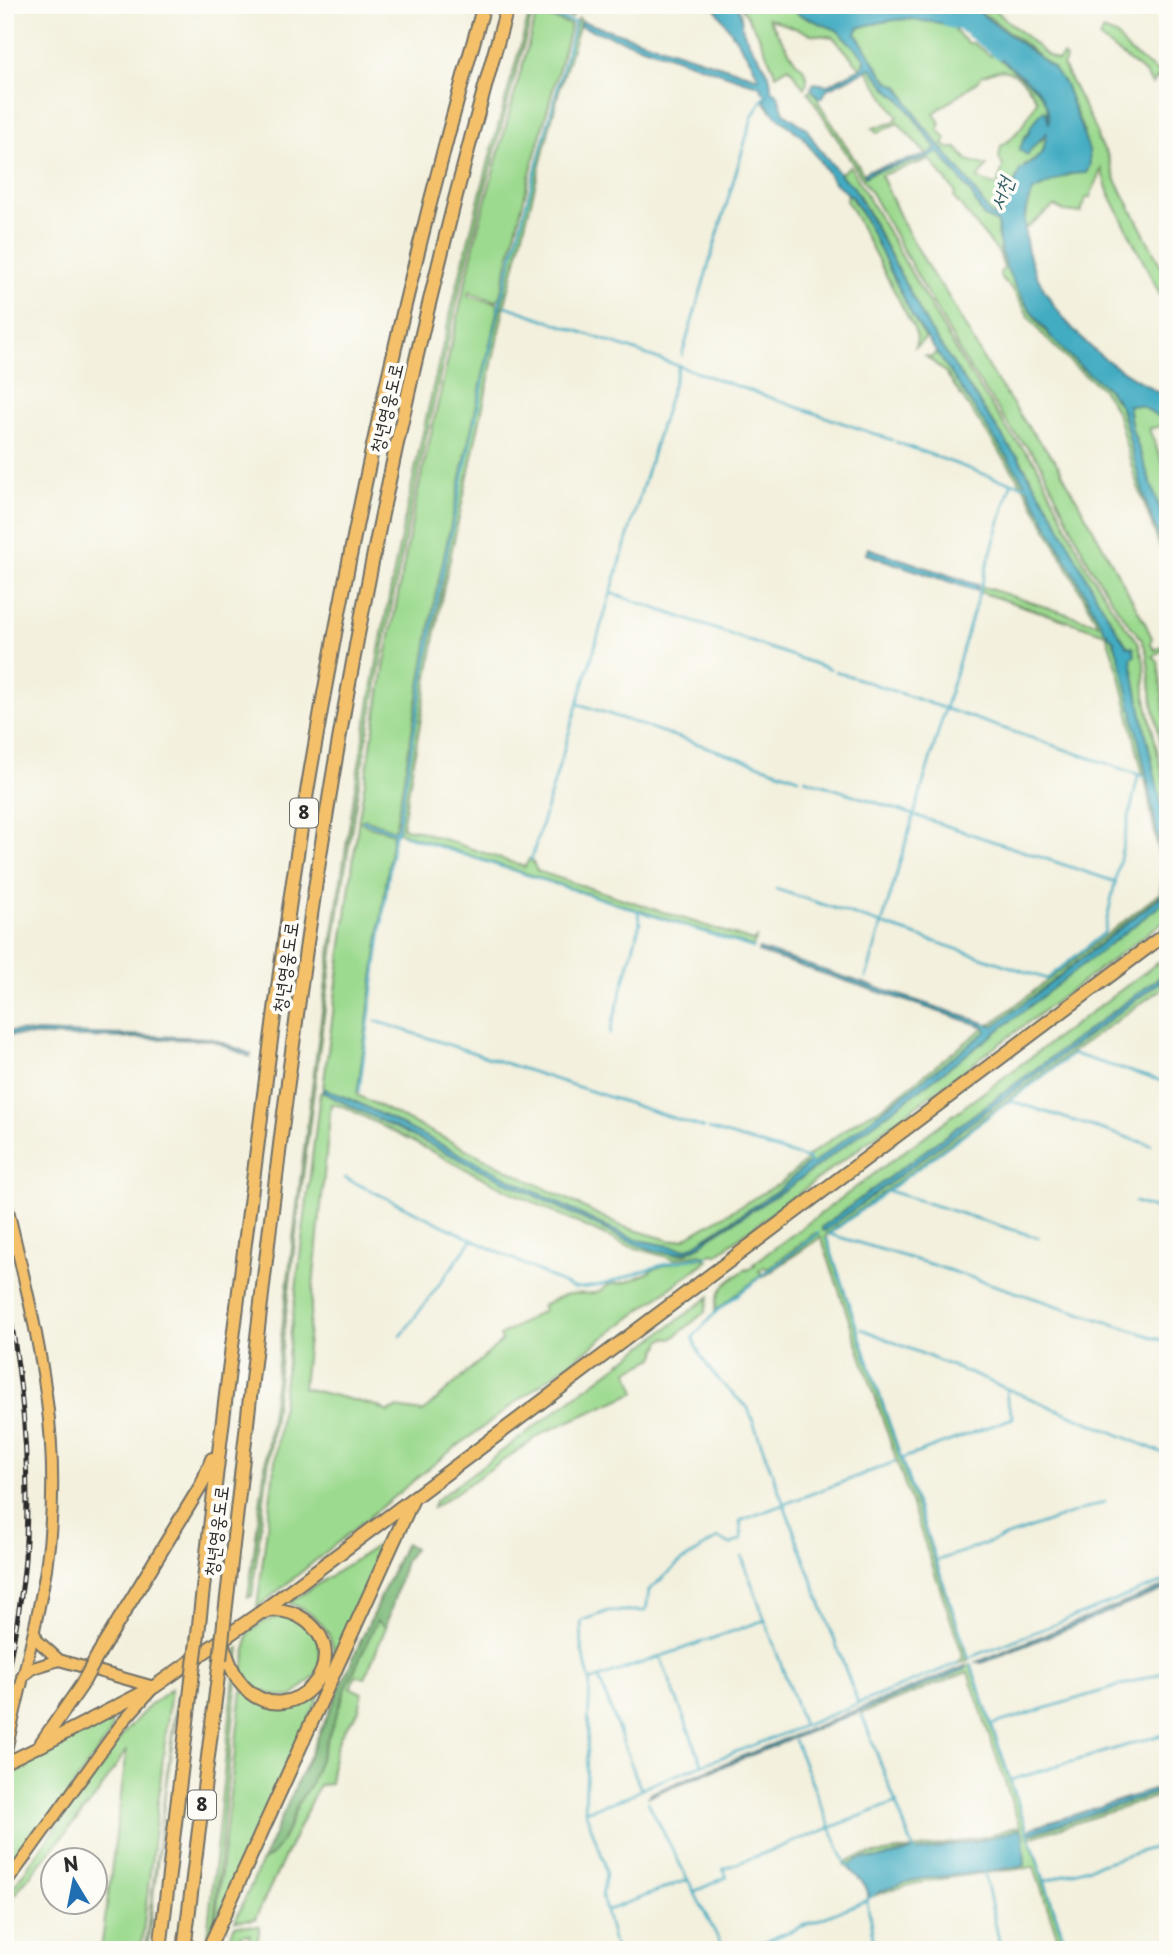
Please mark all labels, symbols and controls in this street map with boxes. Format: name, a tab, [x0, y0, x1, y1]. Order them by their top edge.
water label: 서천	[979, 170, 1021, 215]
street label: 청년영웅도로	[361, 360, 409, 456]
road number: 8	[290, 798, 318, 828]
street label: 청년영웅도로	[264, 919, 304, 1014]
street label: 청년영웅도로	[196, 1484, 234, 1578]
road number: 8	[188, 1790, 216, 1819]
north arrow	[38, 1846, 108, 1916]
text: N	[61, 1848, 81, 1878]

